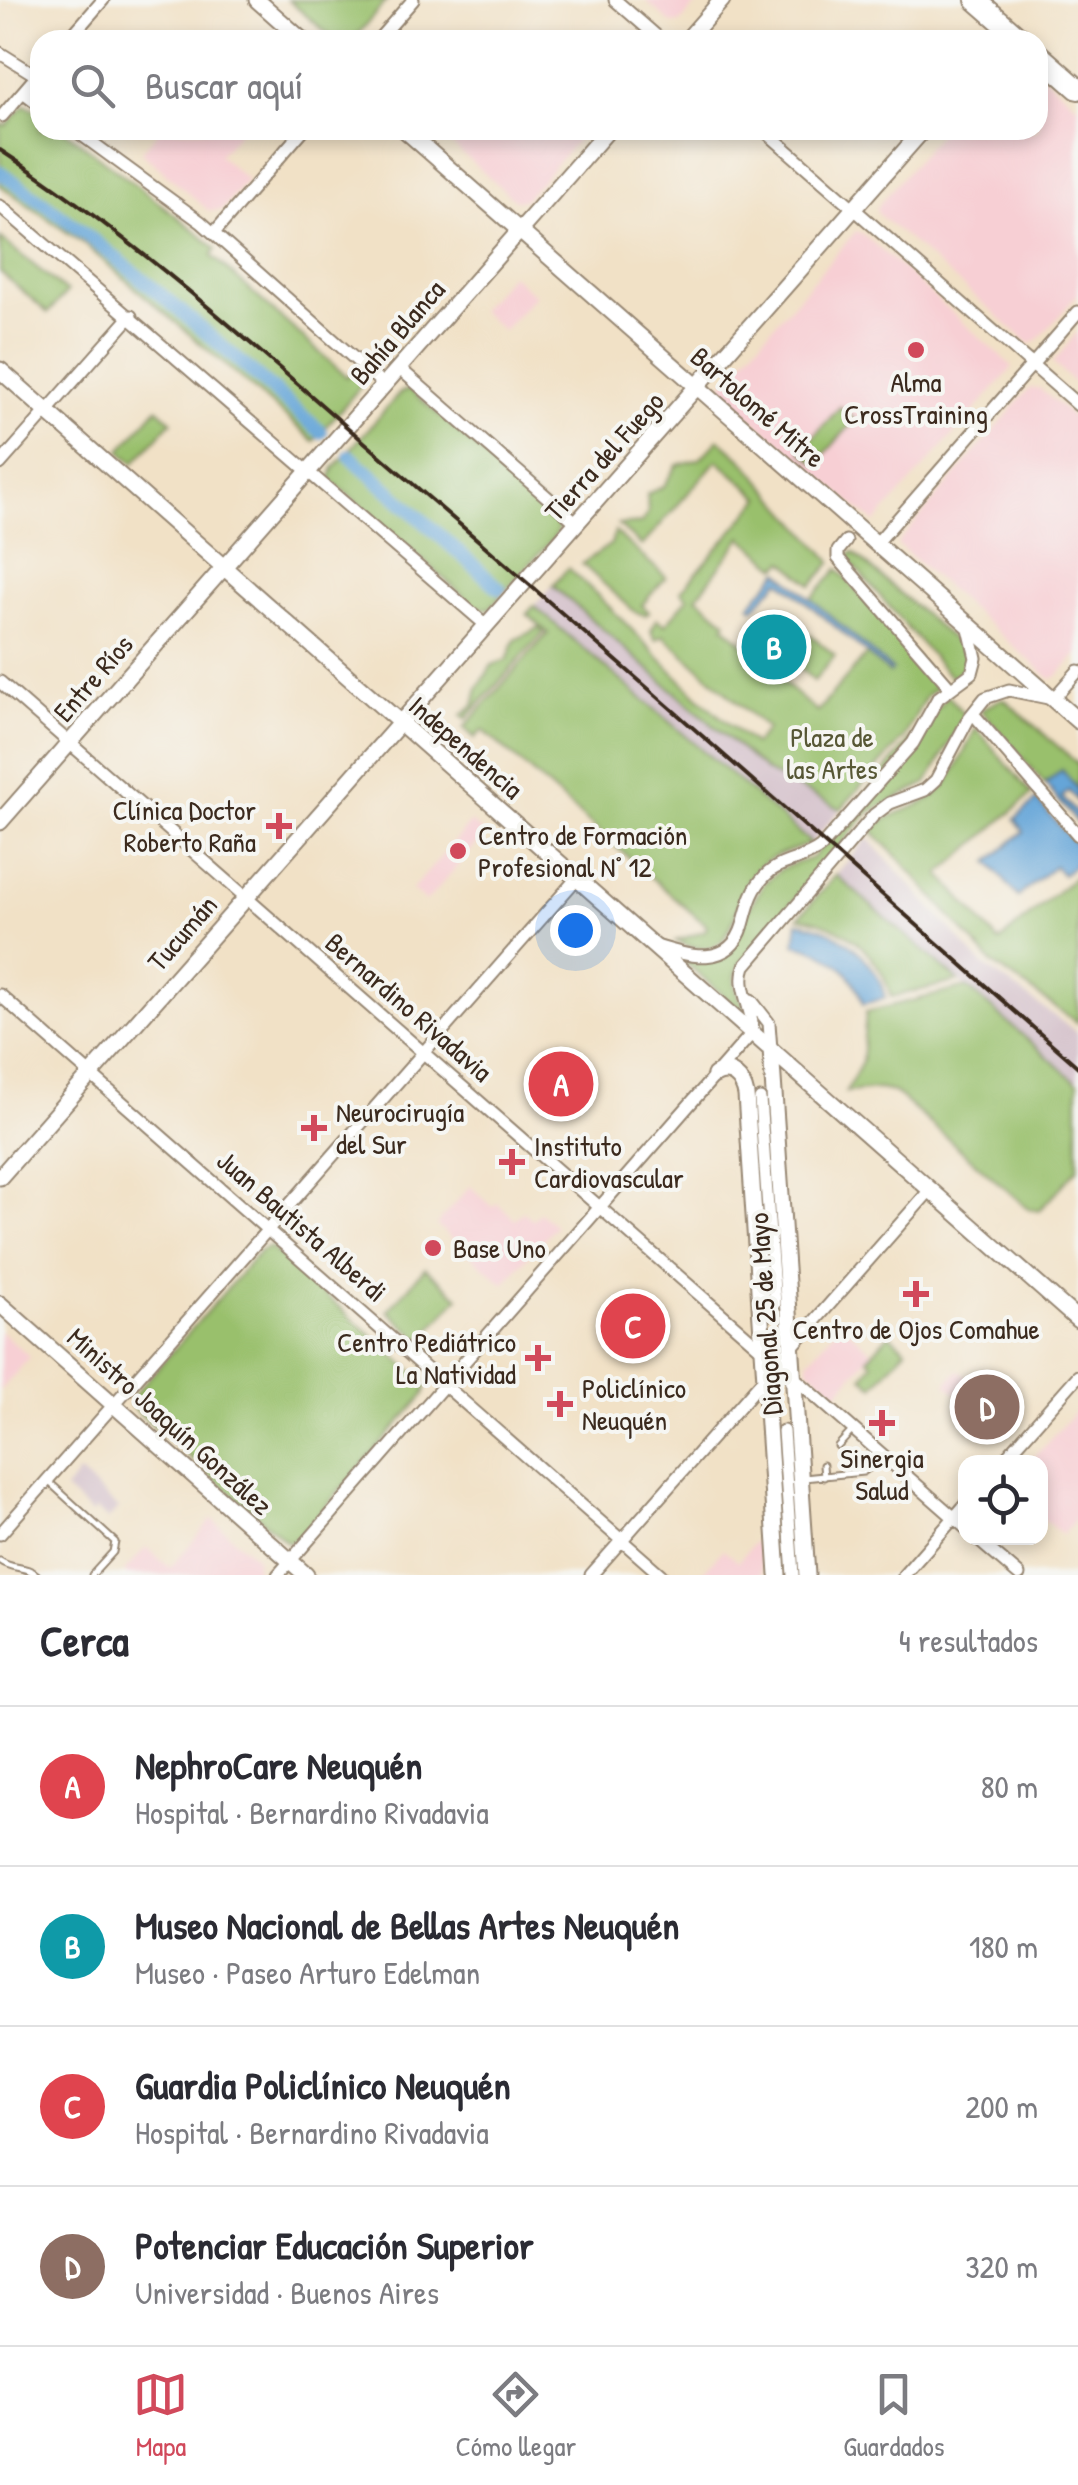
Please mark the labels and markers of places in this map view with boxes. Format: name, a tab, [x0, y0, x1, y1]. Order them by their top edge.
marker: Alma CrossTraining	[905, 339, 927, 361]
place label: Alma CrossTraining	[844, 363, 988, 433]
pin: B	[742, 610, 806, 684]
place label: Clínica Doctor Roberto Raña	[113, 791, 256, 861]
marker: Clínica Doctor Roberto Raña	[266, 813, 292, 839]
place label: Centro de Formación Profesional N° 12	[478, 816, 687, 886]
marker: Centro de Formación Profesional N° 12	[447, 840, 469, 862]
pin: A	[528, 1046, 594, 1122]
place label: Neurocirugía del Sur	[336, 1093, 464, 1163]
marker: Neurocirugía del Sur	[301, 1115, 327, 1141]
place label: Instituto Cardiovascular	[534, 1127, 684, 1197]
marker: Instituto Cardiovascular	[499, 1149, 525, 1175]
place label: Base Uno	[453, 1229, 546, 1267]
marker: Base Uno	[422, 1237, 444, 1259]
marker: Centro de Ojos Comahue	[903, 1281, 929, 1307]
pin: C	[600, 1288, 666, 1364]
place label: Centro de Ojos Comahue	[792, 1310, 1040, 1348]
place label: Centro Pediátrico La Natividad	[337, 1323, 516, 1393]
marker: Centro Pediátrico La Natividad	[525, 1345, 551, 1371]
place label: Policlínico Neuquén	[582, 1369, 686, 1439]
pin: D	[954, 1370, 1020, 1444]
marker: Policlínico Neuquén	[547, 1391, 573, 1417]
marker: Sinergia Salud	[869, 1410, 895, 1436]
place label: Sinergia Salud	[840, 1439, 924, 1509]

